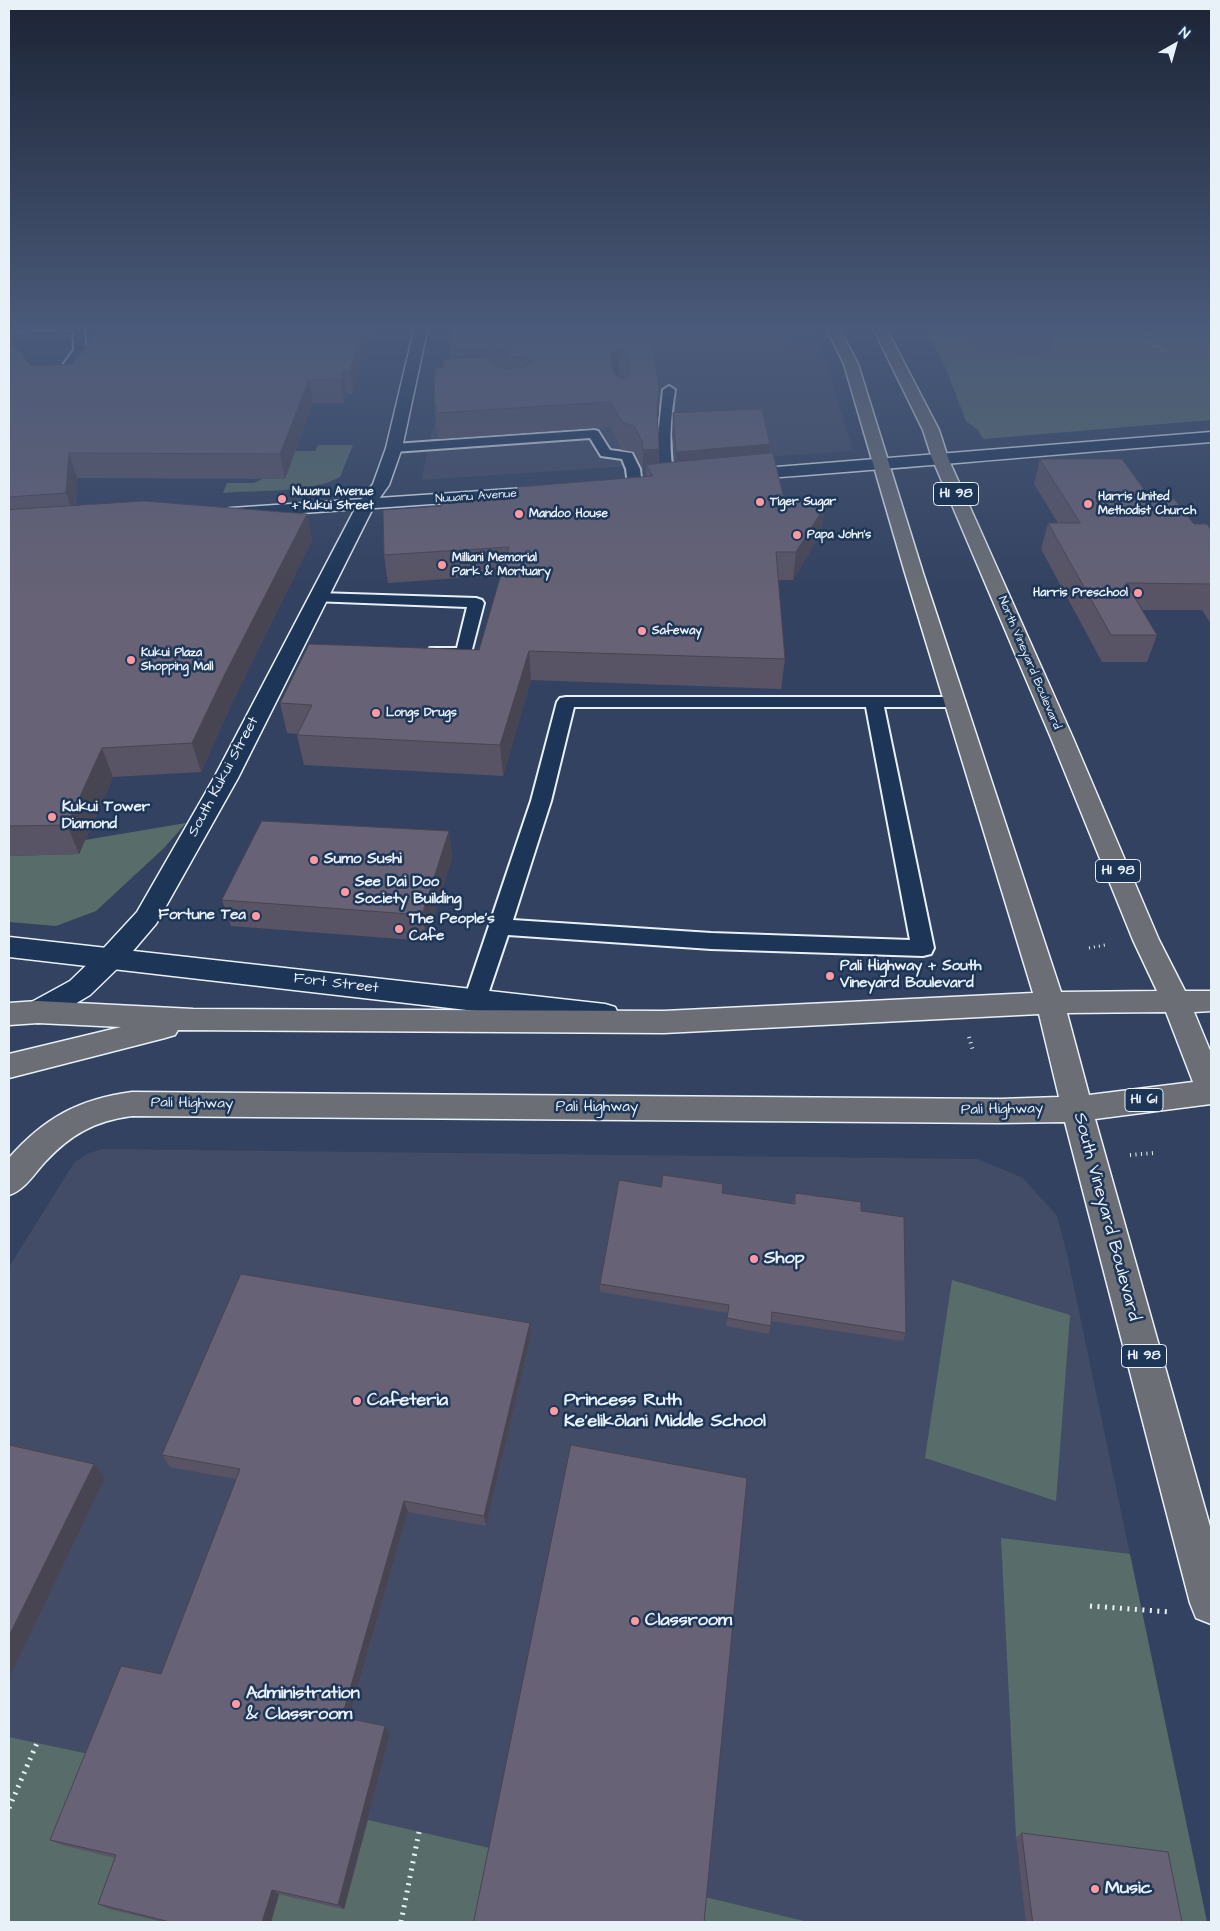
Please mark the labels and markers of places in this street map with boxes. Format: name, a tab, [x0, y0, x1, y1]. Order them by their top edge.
place label: Nuuanu Avenue + Kukui Street	[292, 485, 374, 513]
place label: Harris United Methodist Church	[1098, 490, 1196, 518]
marker: Nuuanu Avenue + Kukui Street	[276, 493, 288, 505]
place label: Tiger Sugar	[770, 495, 836, 509]
marker: Tiger Sugar	[754, 496, 766, 508]
marker: Harris United Methodist Church	[1082, 498, 1094, 510]
place label: Mandoo House	[529, 507, 608, 521]
marker: Mandoo House	[513, 508, 525, 520]
place label: Papa John's	[807, 528, 871, 542]
marker: Papa John's	[791, 529, 803, 541]
place label: Milliani Memorial Park & Mortuary	[452, 551, 551, 579]
marker: Milliani Memorial Park & Mortuary	[436, 559, 448, 571]
place label: Harris Preschool	[1033, 586, 1128, 600]
marker: Harris Preschool	[1132, 587, 1144, 599]
place label: Safeway	[652, 624, 702, 638]
marker: Safeway	[636, 625, 648, 637]
place label: Kukui Plaza Shopping Mall	[141, 646, 213, 674]
marker: Kukui Plaza Shopping Mall	[125, 654, 137, 666]
place label: Longs Drugs	[386, 706, 457, 720]
marker: Longs Drugs	[370, 707, 382, 719]
place label: Kukui Tower Diamond	[62, 799, 150, 834]
marker: Kukui Tower Diamond	[46, 811, 58, 823]
place label: Sumo Sushi	[324, 851, 402, 869]
marker: Sumo Sushi	[308, 854, 320, 866]
place label: See Dai Doo Society Building	[355, 874, 461, 909]
marker: See Dai Doo Society Building	[339, 886, 351, 898]
place label: Fortune Tea	[159, 907, 246, 925]
marker: Fortune Tea	[250, 910, 262, 922]
place label: The People's Cafe	[409, 911, 495, 946]
marker: The People's Cafe	[393, 923, 405, 935]
place label: Pali Highway + South Vineyard Boulevard	[840, 958, 981, 993]
marker: Pali Highway + South Vineyard Boulevard	[824, 970, 836, 982]
place label: Shop	[764, 1248, 805, 1270]
marker: Shop	[748, 1253, 760, 1265]
place label: Cafeteria	[367, 1390, 448, 1412]
place label: Princess Ruth Ke’elikōlani Middle School	[564, 1390, 766, 1432]
marker: Cafeteria	[351, 1395, 363, 1407]
marker: Princess Ruth Ke’elikōlani Middle School	[548, 1405, 560, 1417]
place label: Classroom	[645, 1610, 732, 1632]
marker: Classroom	[629, 1615, 641, 1627]
place label: Administration & Classroom	[246, 1683, 360, 1726]
marker: Administration & Classroom	[230, 1698, 242, 1710]
place label: Music	[1105, 1878, 1152, 1900]
marker: Music	[1089, 1883, 1101, 1895]

